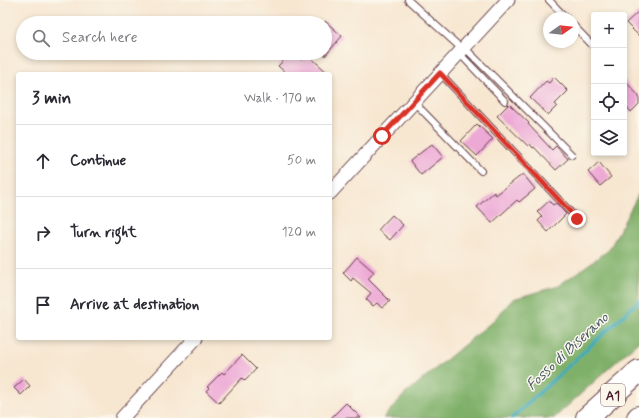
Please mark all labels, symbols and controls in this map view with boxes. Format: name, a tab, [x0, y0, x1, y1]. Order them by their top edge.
north arrow	[543, 12, 579, 48]
map controls	[591, 12, 627, 156]
button: +	[591, 12, 627, 48]
search box	[16, 16, 332, 60]
icon: search	[30, 27, 52, 49]
text: Search here	[62, 28, 138, 48]
button: −	[591, 48, 627, 84]
button: locate	[591, 84, 627, 120]
text: 3 min	[32, 87, 71, 109]
text: Walk · 170 m	[244, 90, 316, 107]
button: layers	[591, 120, 627, 156]
route start	[373, 127, 391, 145]
icon: ahead	[32, 150, 54, 172]
text: Continue	[70, 151, 126, 171]
text: 50 m	[287, 152, 316, 169]
route end	[568, 210, 586, 228]
icon: right	[32, 222, 54, 244]
text: Turn right	[70, 223, 137, 243]
text: 120 m	[282, 224, 316, 241]
icon: arrive	[32, 294, 54, 316]
text: Arrive at destination	[70, 295, 199, 315]
water label: Fosso di Biserano	[522, 308, 614, 395]
road number: A1	[601, 384, 625, 406]

